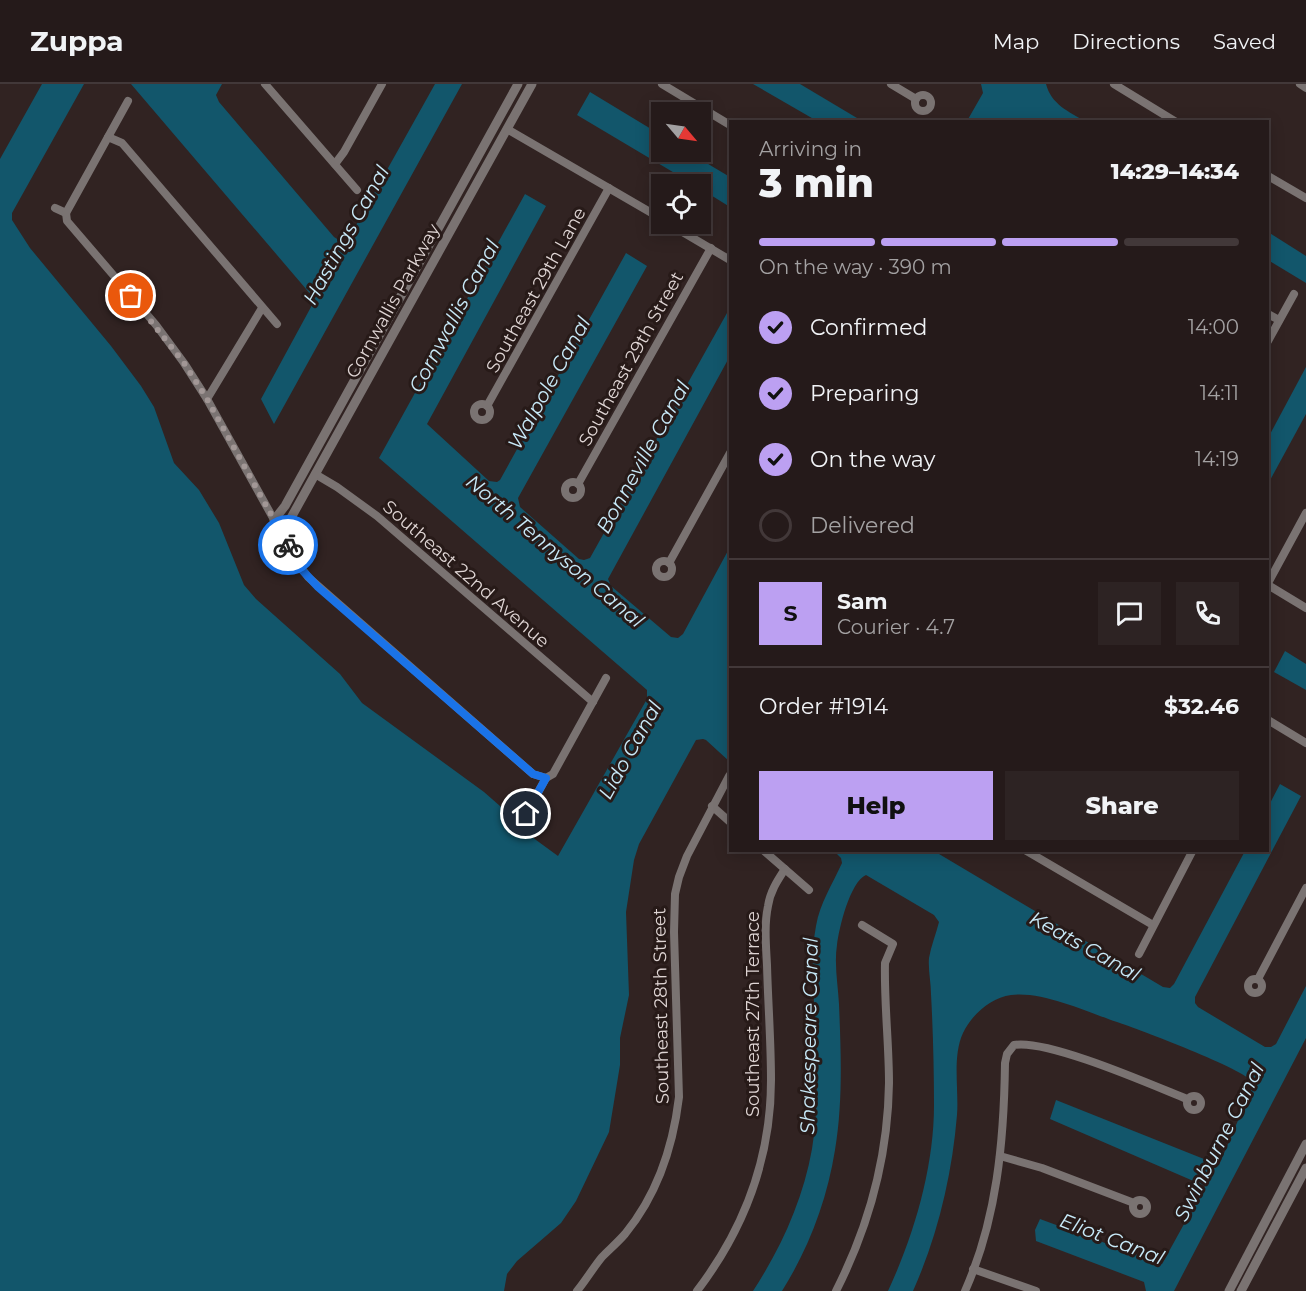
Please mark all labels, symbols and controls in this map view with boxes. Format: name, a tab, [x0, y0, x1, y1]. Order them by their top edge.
text: Zuppa	[30, 24, 124, 58]
text: Map	[993, 29, 1039, 54]
text: Directions	[1072, 29, 1180, 54]
text: Saved	[1213, 29, 1276, 54]
north arrow	[651, 102, 711, 162]
map controls	[651, 102, 711, 234]
text: Arriving in	[759, 137, 862, 161]
text: 14:29–14:34	[1111, 158, 1239, 185]
text: 3 min	[759, 159, 874, 207]
water label: Hastings Canal	[298, 161, 394, 309]
button: locate	[651, 174, 711, 234]
street label: Southeast 29th Lane	[481, 203, 591, 377]
street label: Cornwallis Parkway	[341, 220, 445, 382]
water label: Cornwallis Canal	[404, 235, 505, 396]
text: On the way · 390 m	[759, 255, 952, 279]
street label: Southeast 29th Street	[574, 268, 688, 450]
pin	[105, 270, 156, 321]
icon: bag	[114, 279, 147, 312]
icon: check	[759, 311, 792, 344]
water label: Walpole Canal	[503, 312, 596, 454]
text: Confirmed	[810, 314, 927, 341]
text: 14:00	[1188, 315, 1239, 339]
water label: Bonneville Canal	[591, 376, 695, 538]
icon: check	[759, 377, 792, 410]
text: Preparing	[810, 380, 919, 407]
text: 14:11	[1200, 381, 1239, 405]
icon: check	[759, 443, 792, 476]
text: On the way	[810, 446, 935, 473]
text: 14:19	[1195, 447, 1239, 471]
water label: North Tennyson Canal	[461, 470, 649, 633]
street label: Southeast 22nd Avenue	[378, 496, 554, 652]
text: Delivered	[810, 512, 915, 539]
courier	[258, 515, 318, 575]
icon: bike	[272, 529, 305, 562]
button: chat	[1098, 582, 1161, 645]
button: phone	[1176, 582, 1239, 645]
text: Sam	[837, 588, 888, 615]
text: S	[783, 600, 798, 627]
text: Courier · 4.7	[837, 615, 955, 639]
text: Order #1914	[759, 693, 888, 720]
text: $32.46	[1164, 693, 1239, 720]
water label: Lido Canal	[593, 696, 667, 803]
button: Help	[759, 771, 993, 840]
button: Share	[1005, 771, 1239, 840]
pin	[500, 788, 551, 839]
icon: home	[509, 797, 542, 830]
water label: Keats Canal	[1026, 906, 1145, 986]
street label: Southeast 28th Street	[648, 908, 674, 1104]
street label: Southeast 27th Terrace	[742, 911, 764, 1117]
water label: Shakespeare Canal	[795, 937, 823, 1135]
water label: Swinburne Canal	[1169, 1058, 1270, 1225]
water label: Eliot Canal	[1056, 1208, 1168, 1270]

